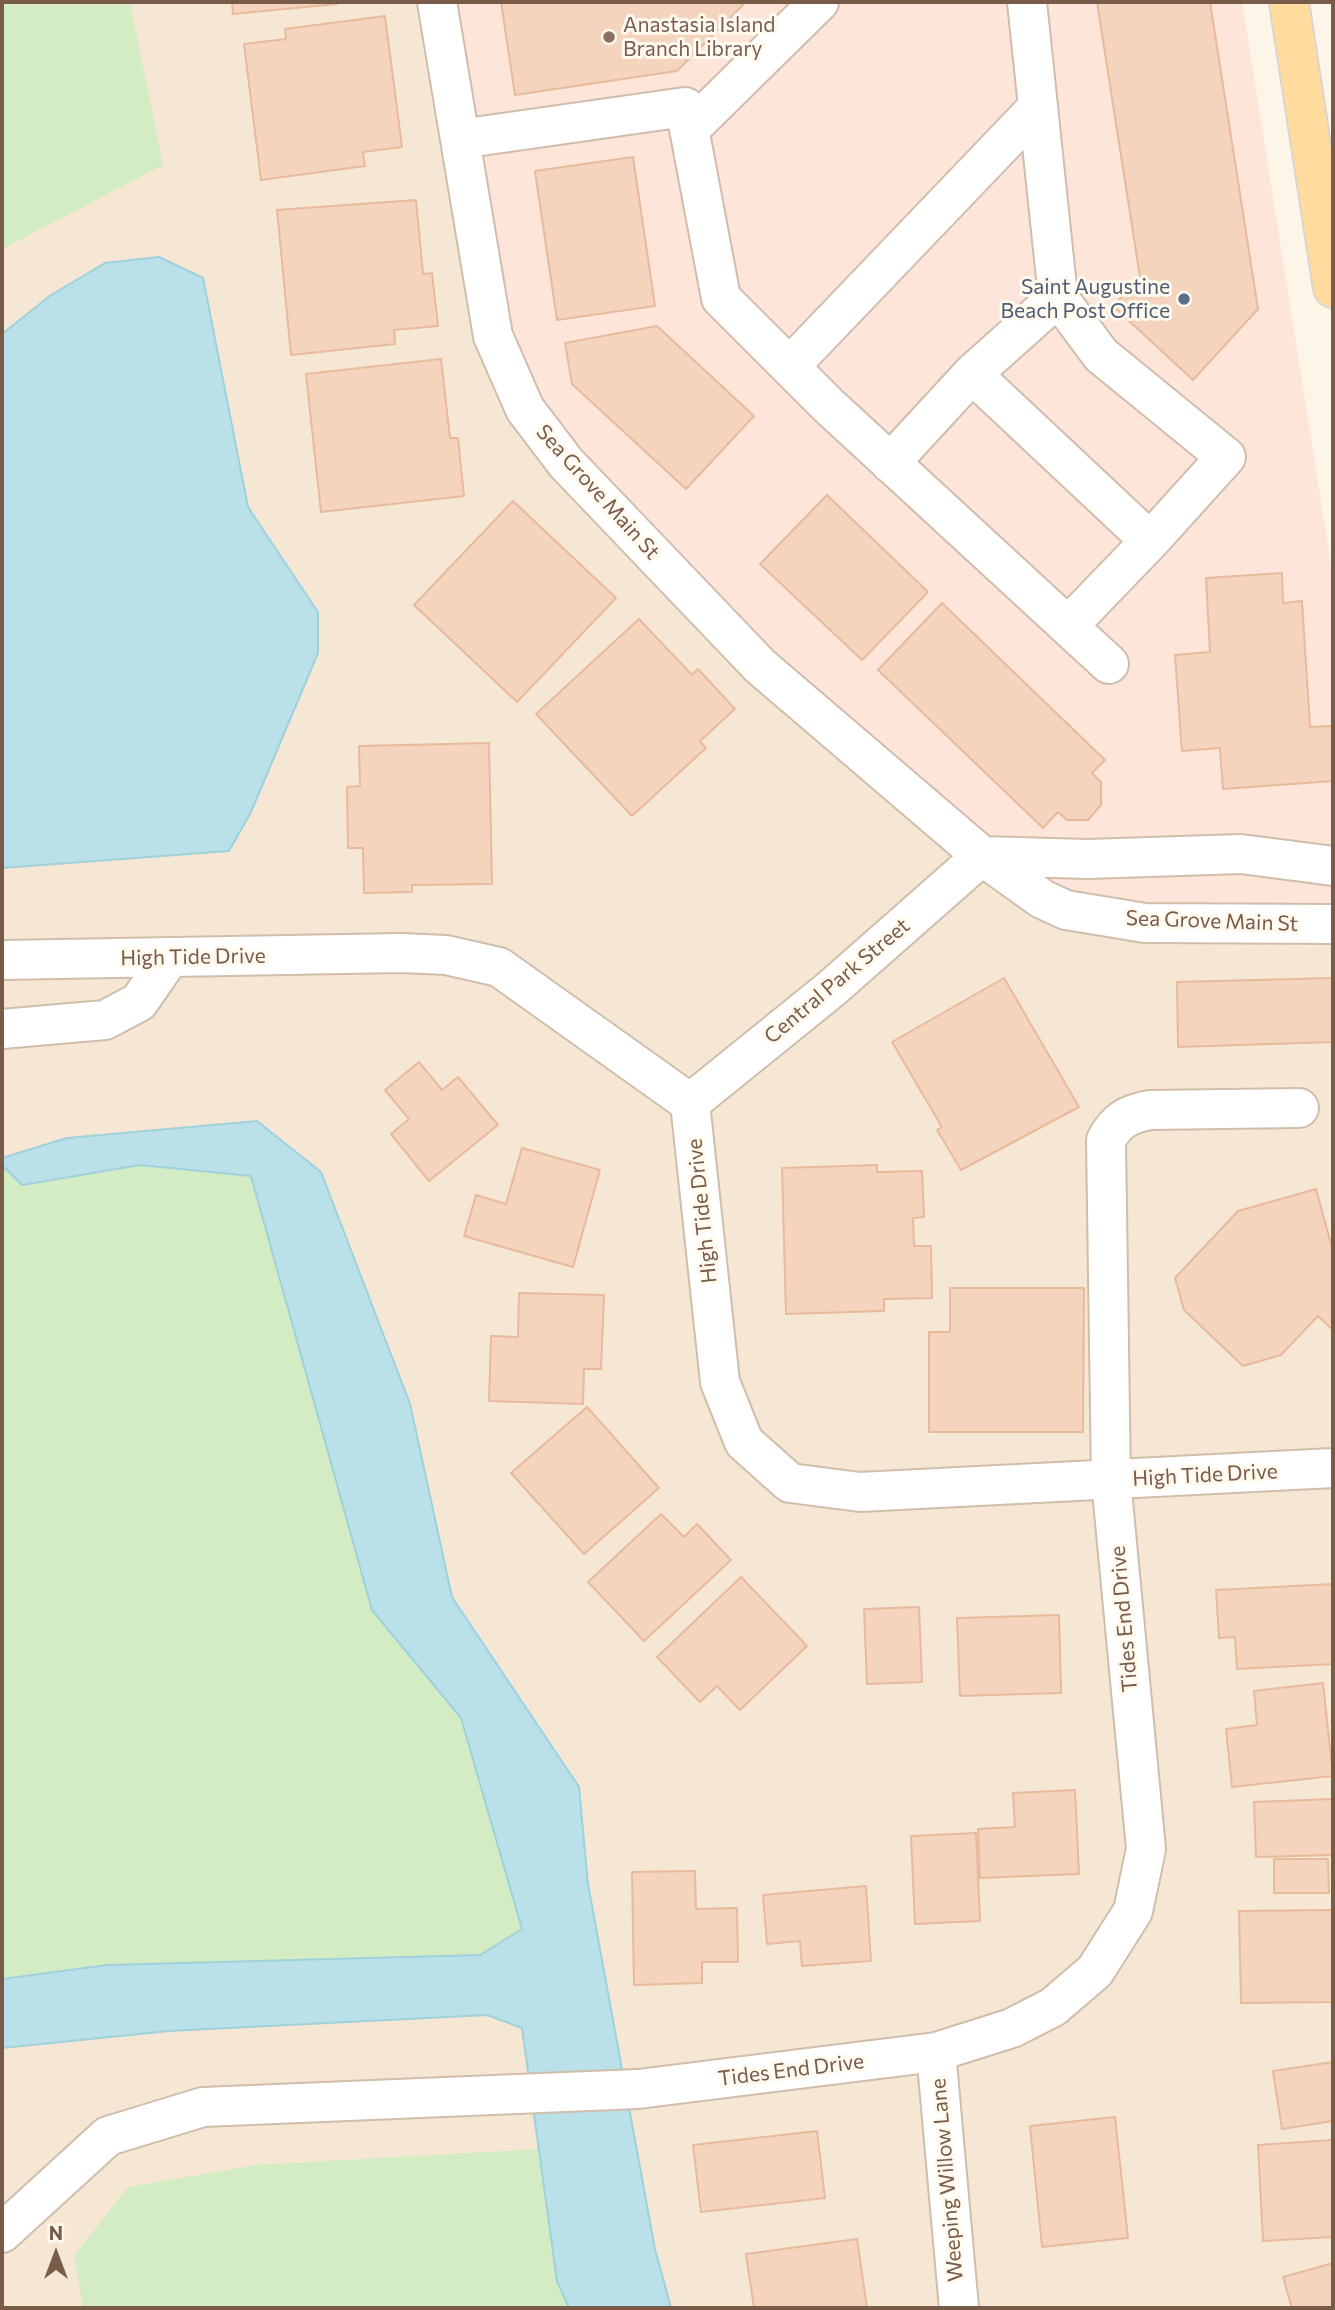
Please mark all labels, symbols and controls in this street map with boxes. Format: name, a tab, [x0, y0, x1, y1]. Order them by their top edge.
place label: Anastasia Island Branch Library	[623, 12, 775, 62]
marker: Anastasia Island Branch Library	[601, 29, 617, 45]
place label: Saint Augustine Beach Post Office	[1001, 274, 1170, 324]
marker: Saint Augustine Beach Post Office	[1176, 291, 1192, 307]
street label: Sea Grove Main St	[531, 419, 665, 565]
street label: Sea Grove Main St	[1125, 905, 1299, 937]
street label: Central Park Street	[759, 913, 915, 1049]
street label: High Tide Drive	[120, 943, 266, 971]
street label: High Tide Drive	[682, 1137, 722, 1285]
street label: High Tide Drive	[1132, 1459, 1278, 1491]
street label: Tides End Drive	[1105, 1545, 1143, 1693]
street label: Tides End Drive	[717, 2049, 865, 2091]
street label: Weeping Willow Lane	[926, 2077, 968, 2283]
north arrow	[21, 2219, 91, 2289]
text: N	[49, 2221, 63, 2244]

